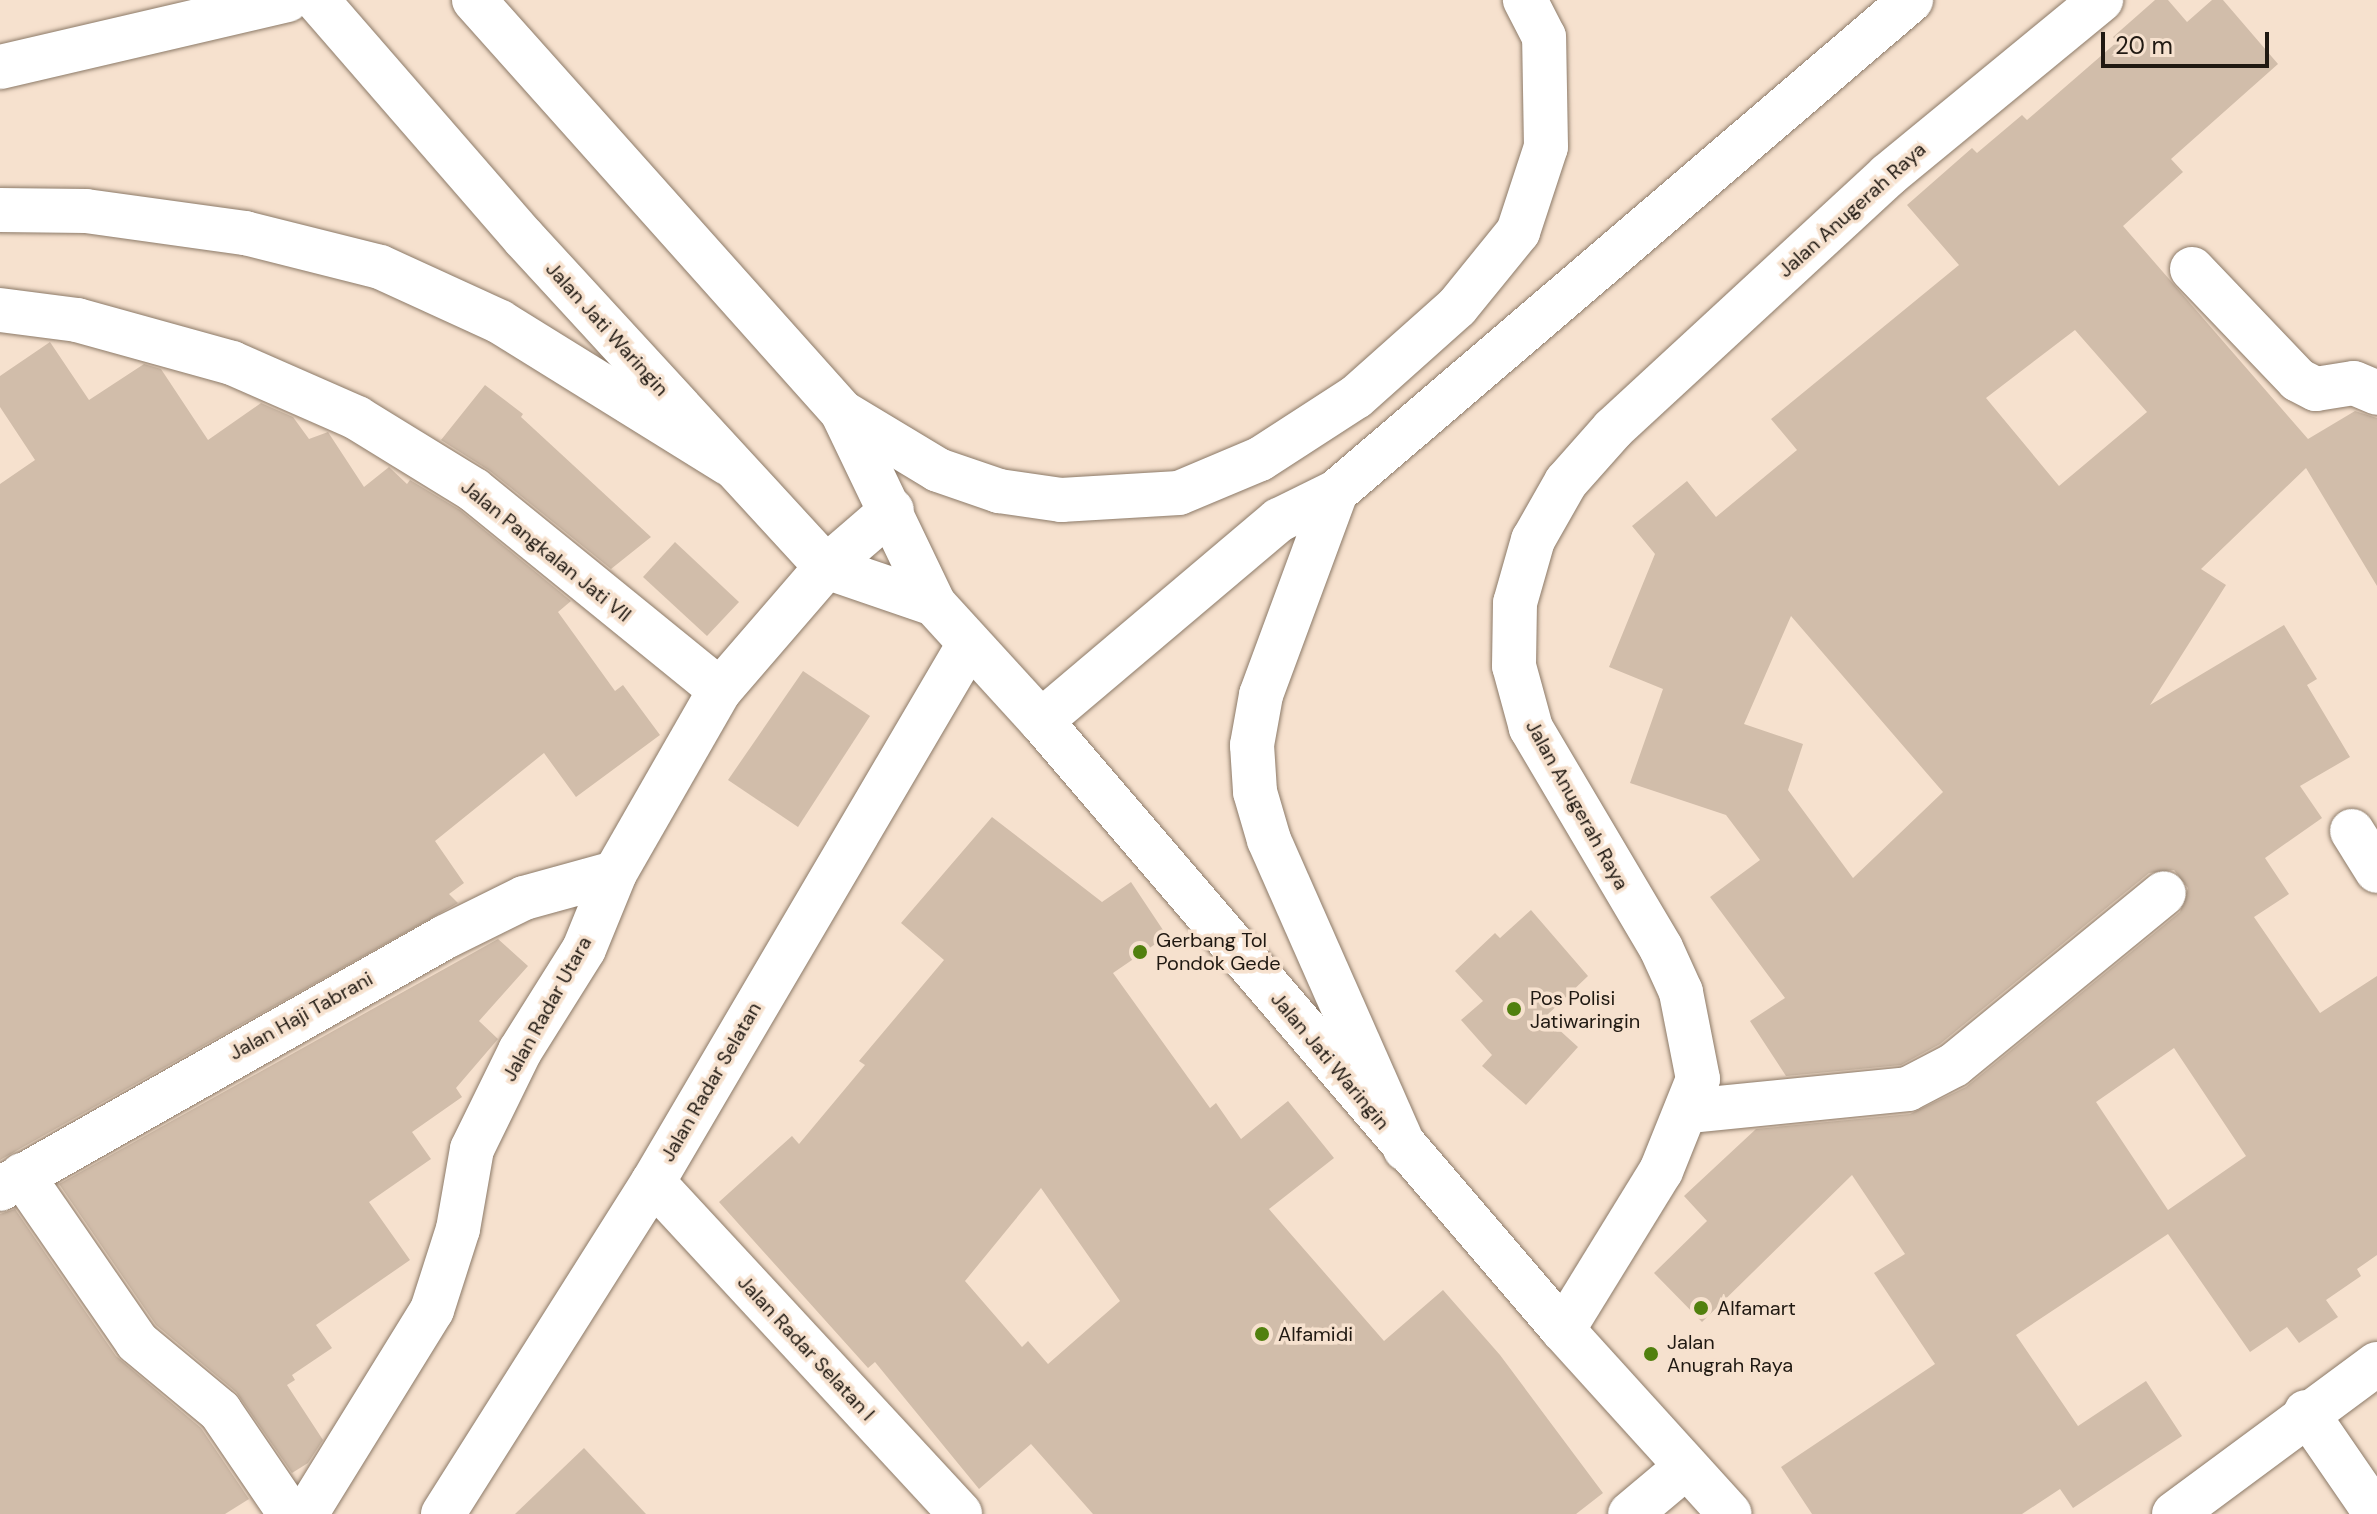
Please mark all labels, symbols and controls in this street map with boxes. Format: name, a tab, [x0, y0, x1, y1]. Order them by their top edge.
scale bar	[2105, 16, 2273, 66]
text: 20 m	[2115, 30, 2173, 61]
street label: Jalan Anugerah Raya	[1773, 138, 1931, 282]
street label: Jalan Jati Waringin	[541, 257, 673, 401]
street label: Jalan Pangkalan Jati VII	[456, 475, 636, 627]
street label: Jalan Anugerah Raya	[1520, 716, 1634, 894]
place label: Gerbang Tol Pondok Gede	[1156, 928, 1281, 975]
street label: Jalan Radar Utara	[497, 932, 597, 1086]
marker: Gerbang Tol Pondok Gede	[1131, 943, 1149, 961]
street label: Jalan Haji Tabrani	[225, 967, 377, 1065]
place label: Pos Polisi Jatiwaringin	[1530, 986, 1640, 1033]
street label: Jalan Jati Waringin	[1266, 987, 1394, 1135]
street label: Jalan Radar Selatan	[656, 998, 766, 1166]
marker: Pos Polisi Jatiwaringin	[1505, 1000, 1523, 1018]
street label: Jalan Radar Selatan I	[732, 1270, 880, 1426]
place label: Alfamart	[1717, 1296, 1796, 1320]
marker: Alfamart	[1692, 1299, 1710, 1317]
place label: Alfamidi	[1278, 1322, 1353, 1346]
marker: Alfamidi	[1253, 1325, 1271, 1343]
place label: Jalan Anugrah Raya	[1667, 1330, 1793, 1377]
marker: Jalan Anugrah Raya	[1642, 1345, 1660, 1363]

